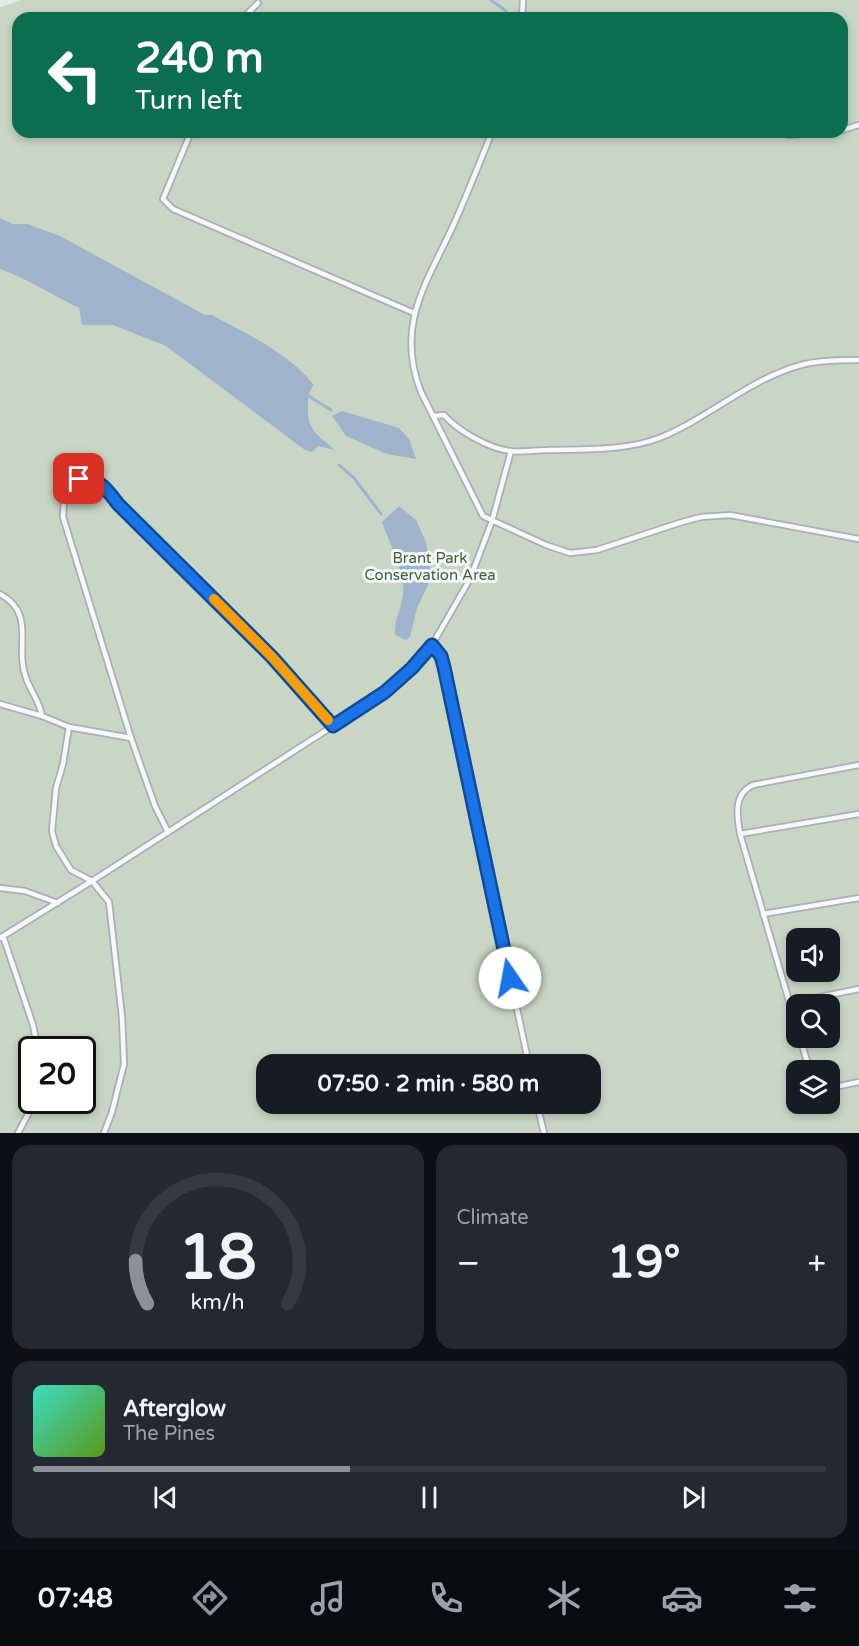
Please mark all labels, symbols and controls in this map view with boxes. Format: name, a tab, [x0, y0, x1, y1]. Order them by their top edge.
text: 240 m	[135, 33, 264, 84]
icon: left	[36, 36, 114, 114]
text: Turn left	[135, 84, 242, 117]
pin	[53, 453, 104, 504]
icon: arrive	[62, 462, 95, 495]
park label: Brant Park Conservation Area	[364, 549, 496, 584]
map controls	[786, 928, 840, 1114]
button: sound	[786, 928, 840, 982]
position arrow	[478, 946, 542, 1010]
button: search	[786, 994, 840, 1048]
speed limit sign: 20	[18, 1036, 96, 1114]
button: layers	[786, 1060, 840, 1114]
text: 07:50 · 2 min · 580 m	[318, 1071, 539, 1097]
text: Climate	[457, 1206, 529, 1230]
text: 18	[179, 1221, 257, 1296]
text: 19°	[607, 1236, 680, 1290]
text: −	[457, 1244, 480, 1283]
text: +	[807, 1244, 826, 1283]
text: km/h	[191, 1289, 245, 1315]
text: Afterglow	[123, 1396, 226, 1422]
text: The Pines	[123, 1422, 215, 1446]
icon: previous	[149, 1481, 182, 1514]
icon: pause	[413, 1481, 446, 1514]
icon: next	[677, 1481, 710, 1514]
icon: directions	[189, 1577, 231, 1619]
icon: music	[307, 1577, 349, 1619]
icon: phone	[425, 1577, 467, 1619]
icon: climate	[543, 1577, 585, 1619]
icon: car	[661, 1577, 703, 1619]
icon: filters	[779, 1577, 821, 1619]
text: 07:48	[38, 1582, 113, 1615]

